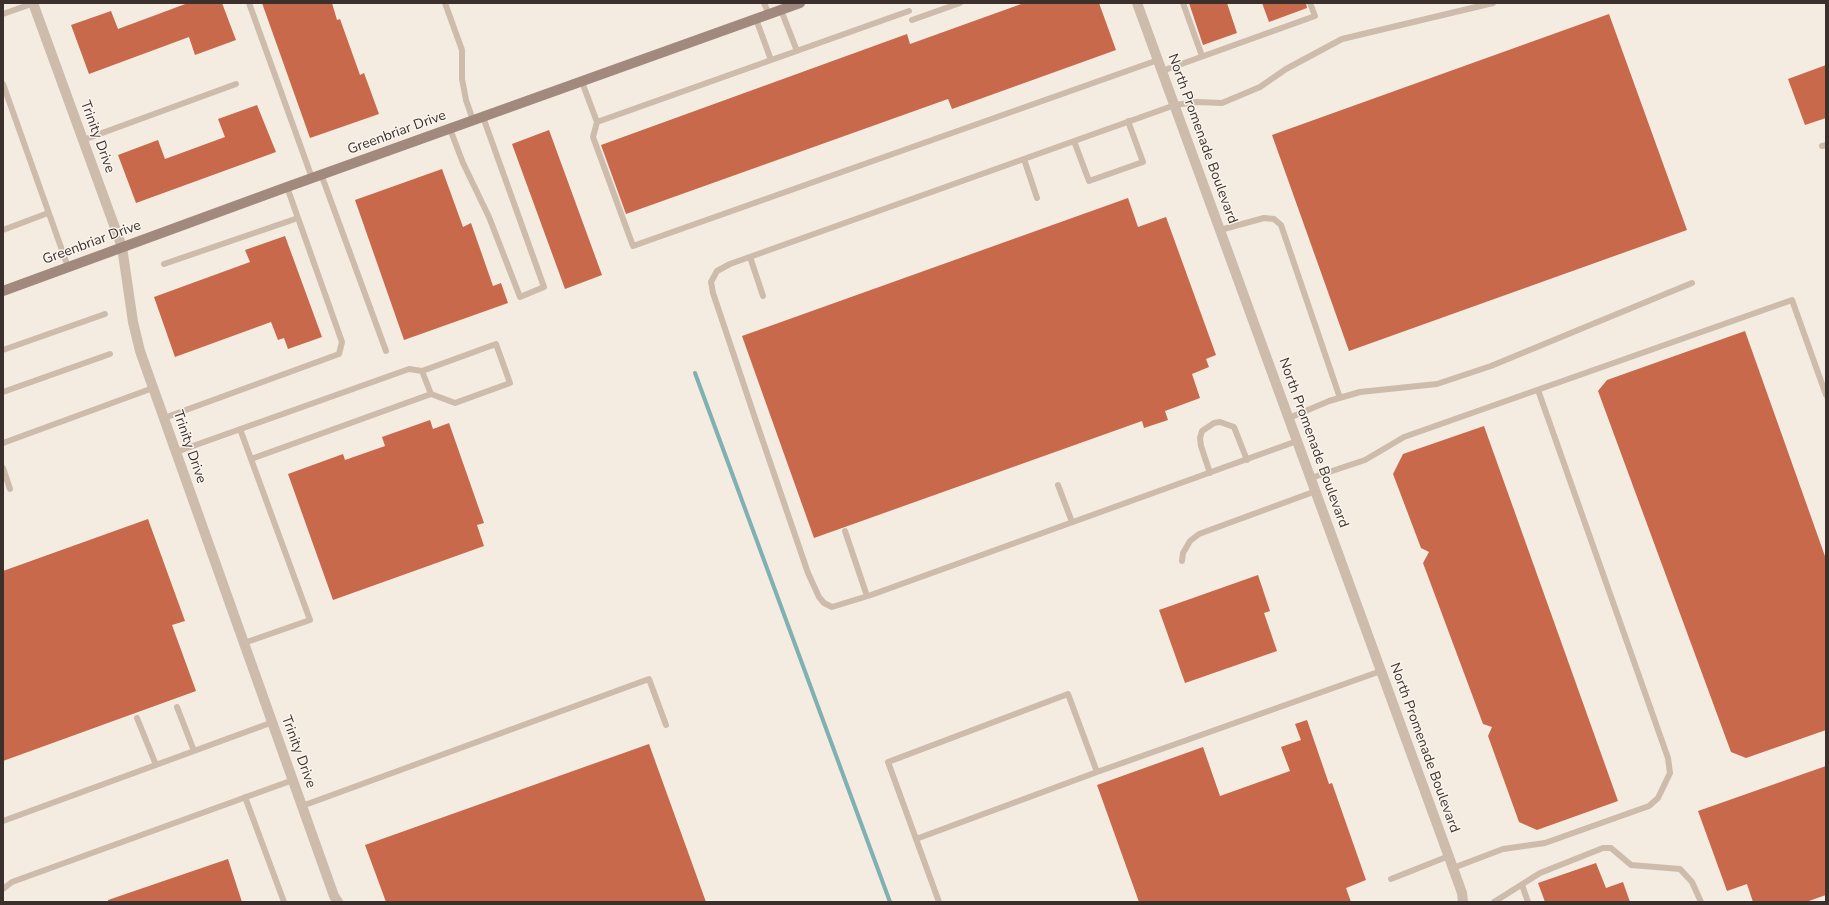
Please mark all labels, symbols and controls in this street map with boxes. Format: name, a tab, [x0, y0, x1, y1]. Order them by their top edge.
street label: North Promenade Boulevard	[1163, 52, 1241, 226]
street label: Trinity Drive	[76, 99, 118, 175]
street label: Greenbriar Drive	[345, 107, 449, 159]
street label: Greenbriar Drive	[40, 217, 144, 269]
street label: North Promenade Boulevard	[1274, 356, 1352, 530]
street label: Trinity Drive	[169, 408, 209, 486]
street label: North Promenade Boulevard	[1385, 661, 1463, 835]
street label: Trinity Drive	[277, 714, 319, 790]

